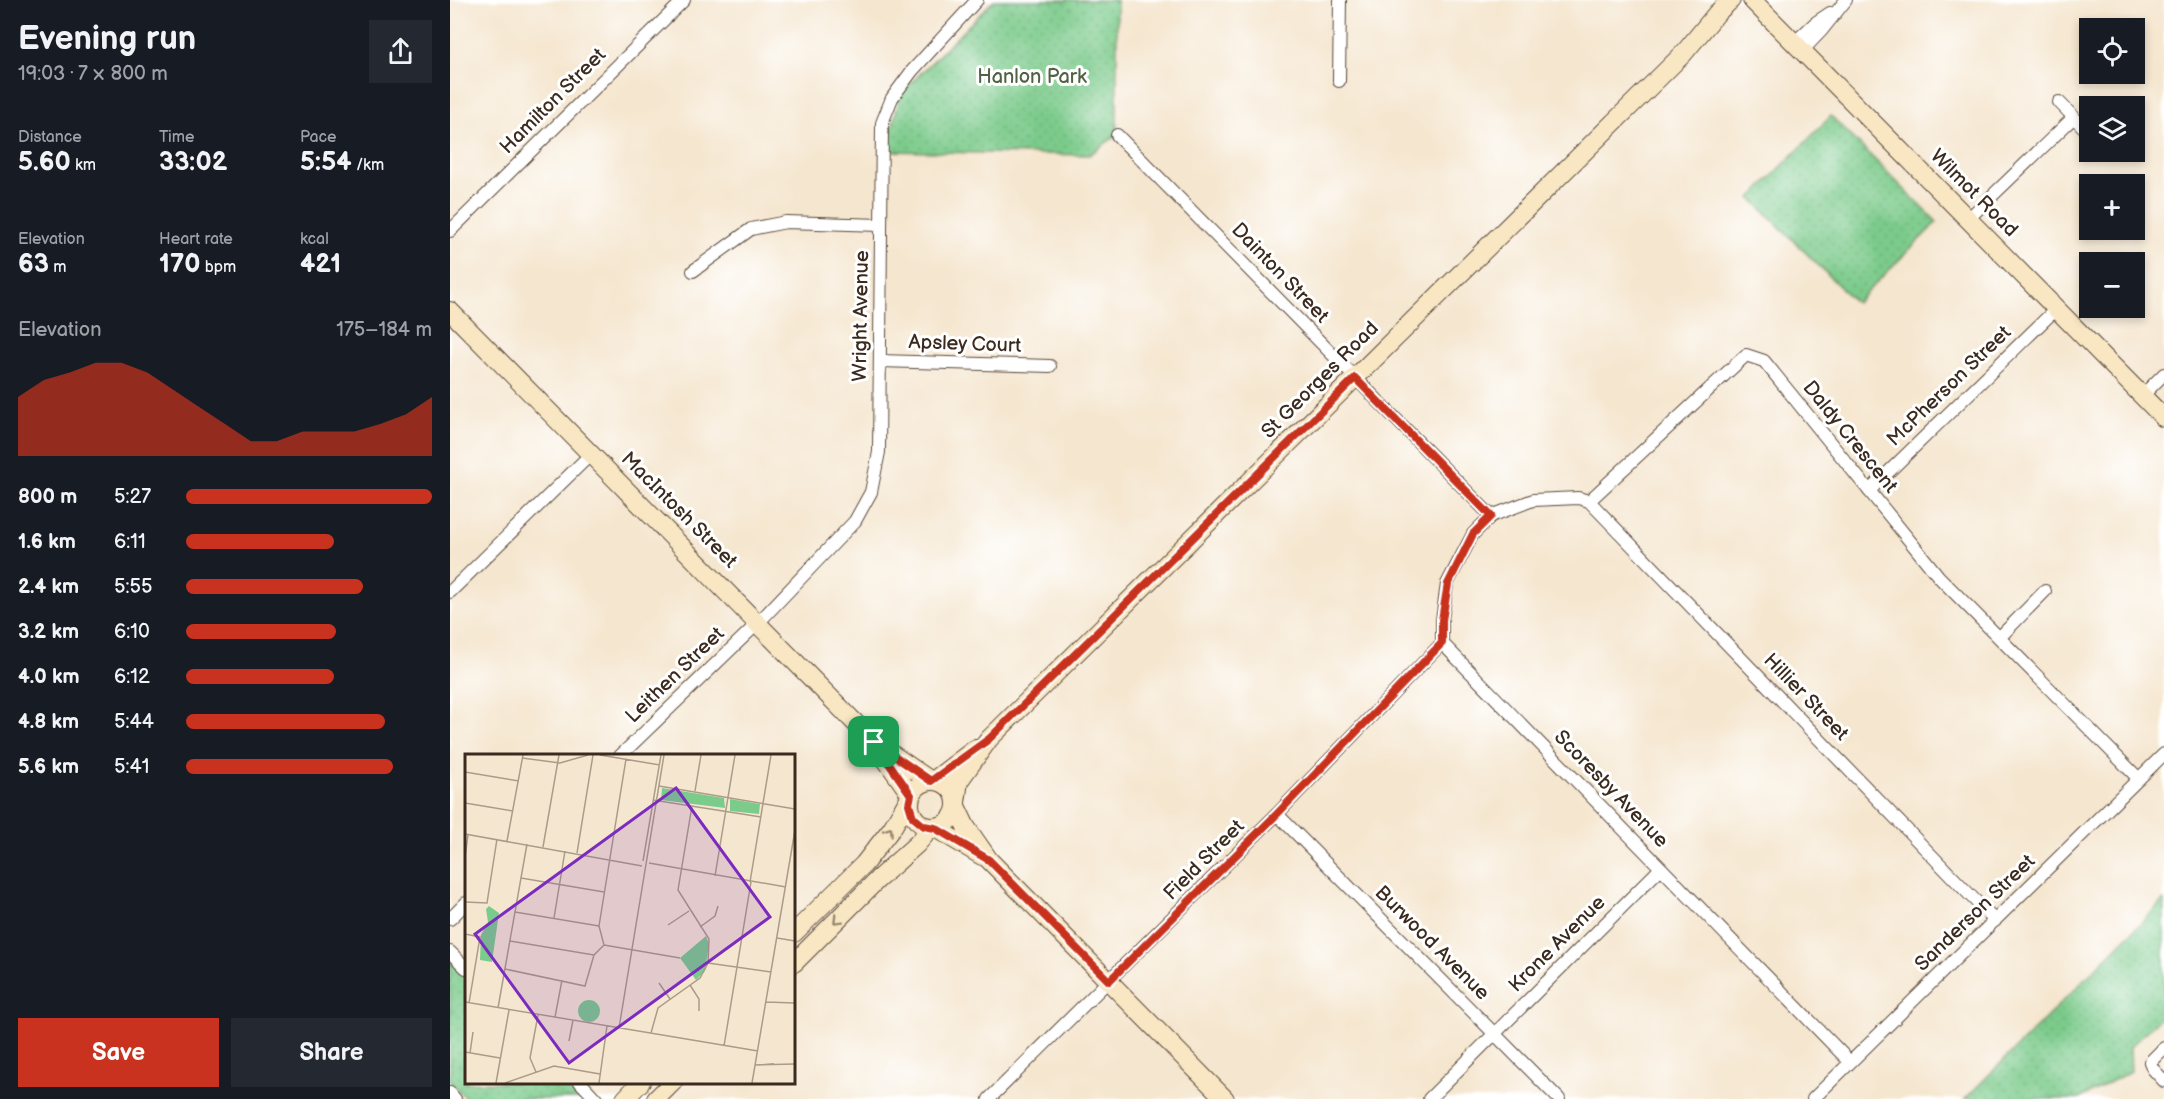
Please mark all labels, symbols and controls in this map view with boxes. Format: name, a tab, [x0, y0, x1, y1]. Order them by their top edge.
map controls	[2079, 18, 2145, 318]
button: locate	[2079, 18, 2145, 84]
text: Evening run	[18, 19, 196, 59]
button: share	[369, 20, 432, 83]
street label: Hamilton Street	[495, 43, 611, 159]
text: 19:03 · 7 × 800 m	[18, 62, 168, 86]
park label: Hanlon Park	[977, 65, 1087, 89]
button: layers	[2079, 96, 2145, 162]
text: Distance	[18, 128, 82, 147]
text: Time	[159, 128, 194, 147]
text: Pace	[300, 128, 336, 147]
street label: Wilmot Road	[1925, 144, 2023, 242]
text: 5.60	[18, 147, 71, 178]
text: 33:02	[159, 147, 227, 178]
text: 5:54	[300, 147, 352, 178]
text: km	[71, 156, 96, 175]
text: /km	[352, 156, 384, 175]
button: +	[2079, 174, 2145, 240]
street label: Dainton Street	[1226, 218, 1334, 328]
text: Elevation	[18, 230, 85, 249]
text: Heart rate	[159, 230, 233, 249]
text: kcal	[300, 230, 329, 249]
text: 63	[18, 249, 49, 280]
text: 170	[159, 249, 201, 280]
text: 421	[300, 249, 341, 280]
street label: Wright Avenue	[848, 250, 874, 382]
button: −	[2079, 252, 2145, 318]
text: m	[49, 258, 67, 277]
text: bpm	[201, 258, 236, 277]
street label: St Georges Road	[1256, 316, 1384, 444]
text: Elevation	[18, 318, 101, 342]
text: 175–184 m	[336, 318, 432, 342]
street label: McPherson Street	[1882, 321, 2016, 451]
street label: Apsley Court	[908, 330, 1022, 358]
street label: Daldy Crescent	[1797, 376, 1903, 498]
street label: MacIntosh Street	[616, 447, 742, 573]
text: 800 m	[18, 485, 77, 509]
text: 5:27	[114, 485, 151, 509]
text: 1.6 km	[18, 530, 76, 554]
text: 6:11	[114, 530, 146, 554]
text: 2.4 km	[18, 575, 79, 599]
text: 5:55	[114, 575, 152, 599]
text: 3.2 km	[18, 620, 79, 644]
text: 6:10	[114, 620, 150, 644]
street label: Leithen Street	[621, 622, 729, 728]
street label: Hillier Street	[1758, 648, 1854, 746]
text: 4.0 km	[18, 665, 80, 689]
text: 6:12	[114, 665, 150, 689]
text: 4.8 km	[18, 710, 79, 734]
text: 5:44	[114, 710, 154, 734]
pin	[848, 716, 899, 767]
icon: arrive	[857, 725, 890, 758]
street label: Scoresby Avenue	[1549, 725, 1673, 853]
inset map	[465, 754, 795, 1084]
text: 5.6 km	[18, 755, 79, 779]
text: 5:41	[114, 755, 149, 779]
street label: Field Street	[1159, 815, 1249, 905]
one-way arrow	[882, 827, 893, 838]
street label: Sanderson Street	[1910, 850, 2040, 976]
street label: Burwood Avenue	[1370, 881, 1494, 1005]
street label: Krone Avenue	[1504, 891, 1610, 997]
one-way arrow	[833, 913, 844, 924]
button: Save	[18, 1018, 219, 1087]
button: Share	[231, 1018, 432, 1087]

